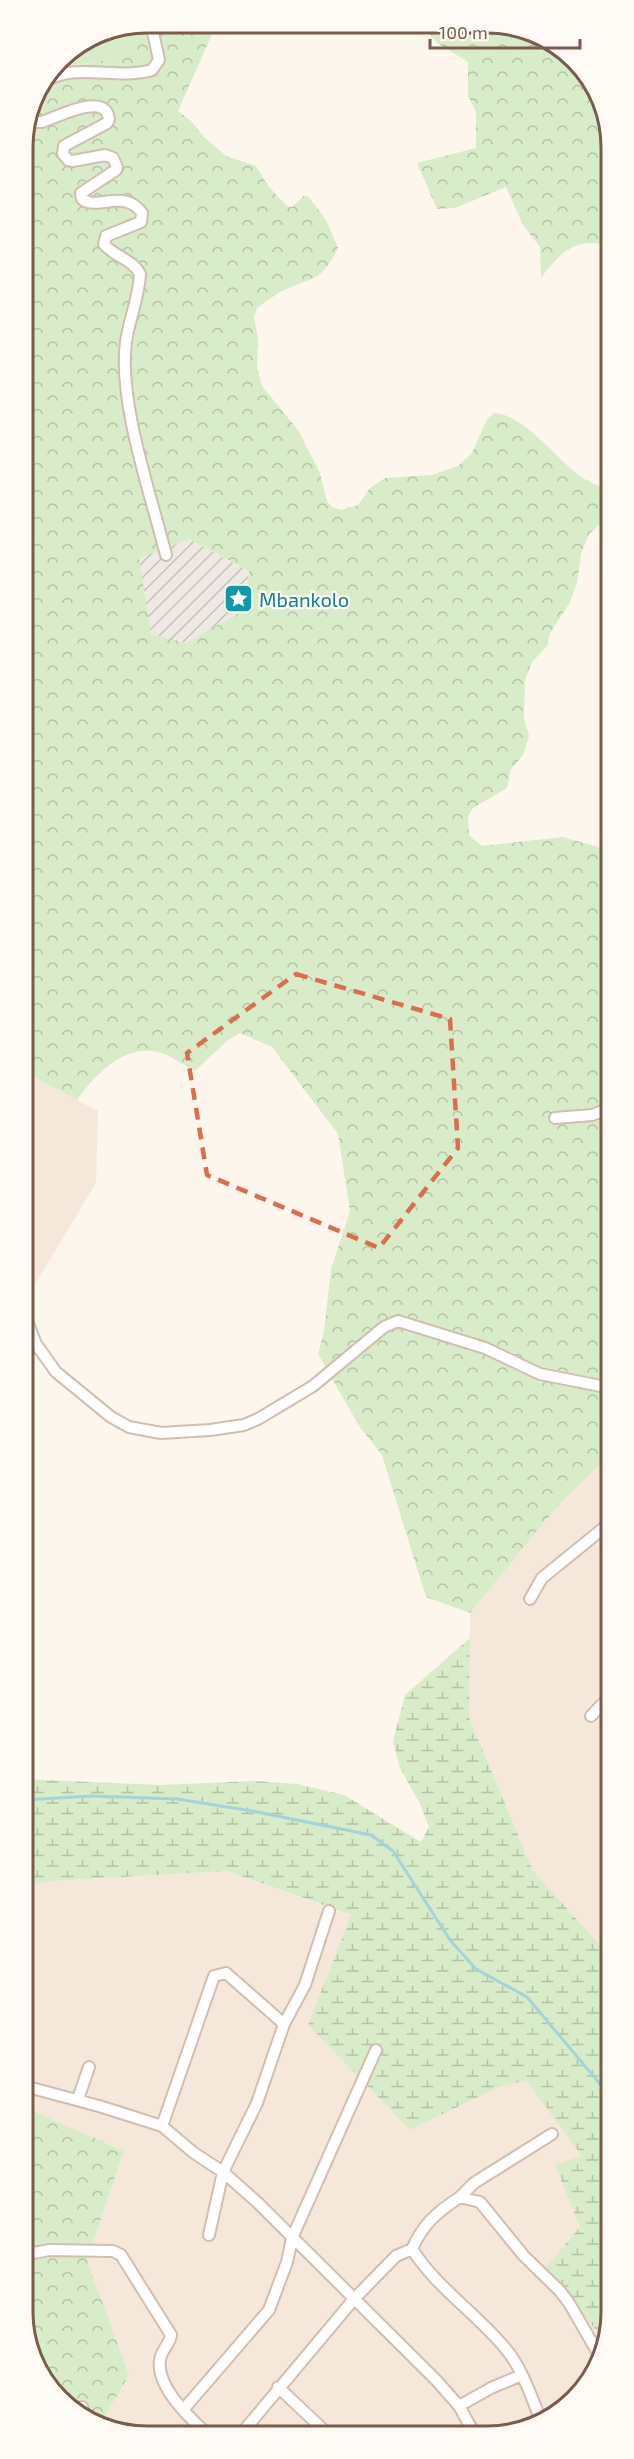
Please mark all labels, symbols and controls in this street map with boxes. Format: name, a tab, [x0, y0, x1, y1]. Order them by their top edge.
scale bar	[430, 12, 580, 50]
text: 100 m	[439, 21, 488, 43]
place icon: Mbankolo	[222, 583, 254, 615]
place label: Mbankolo	[259, 587, 349, 611]

